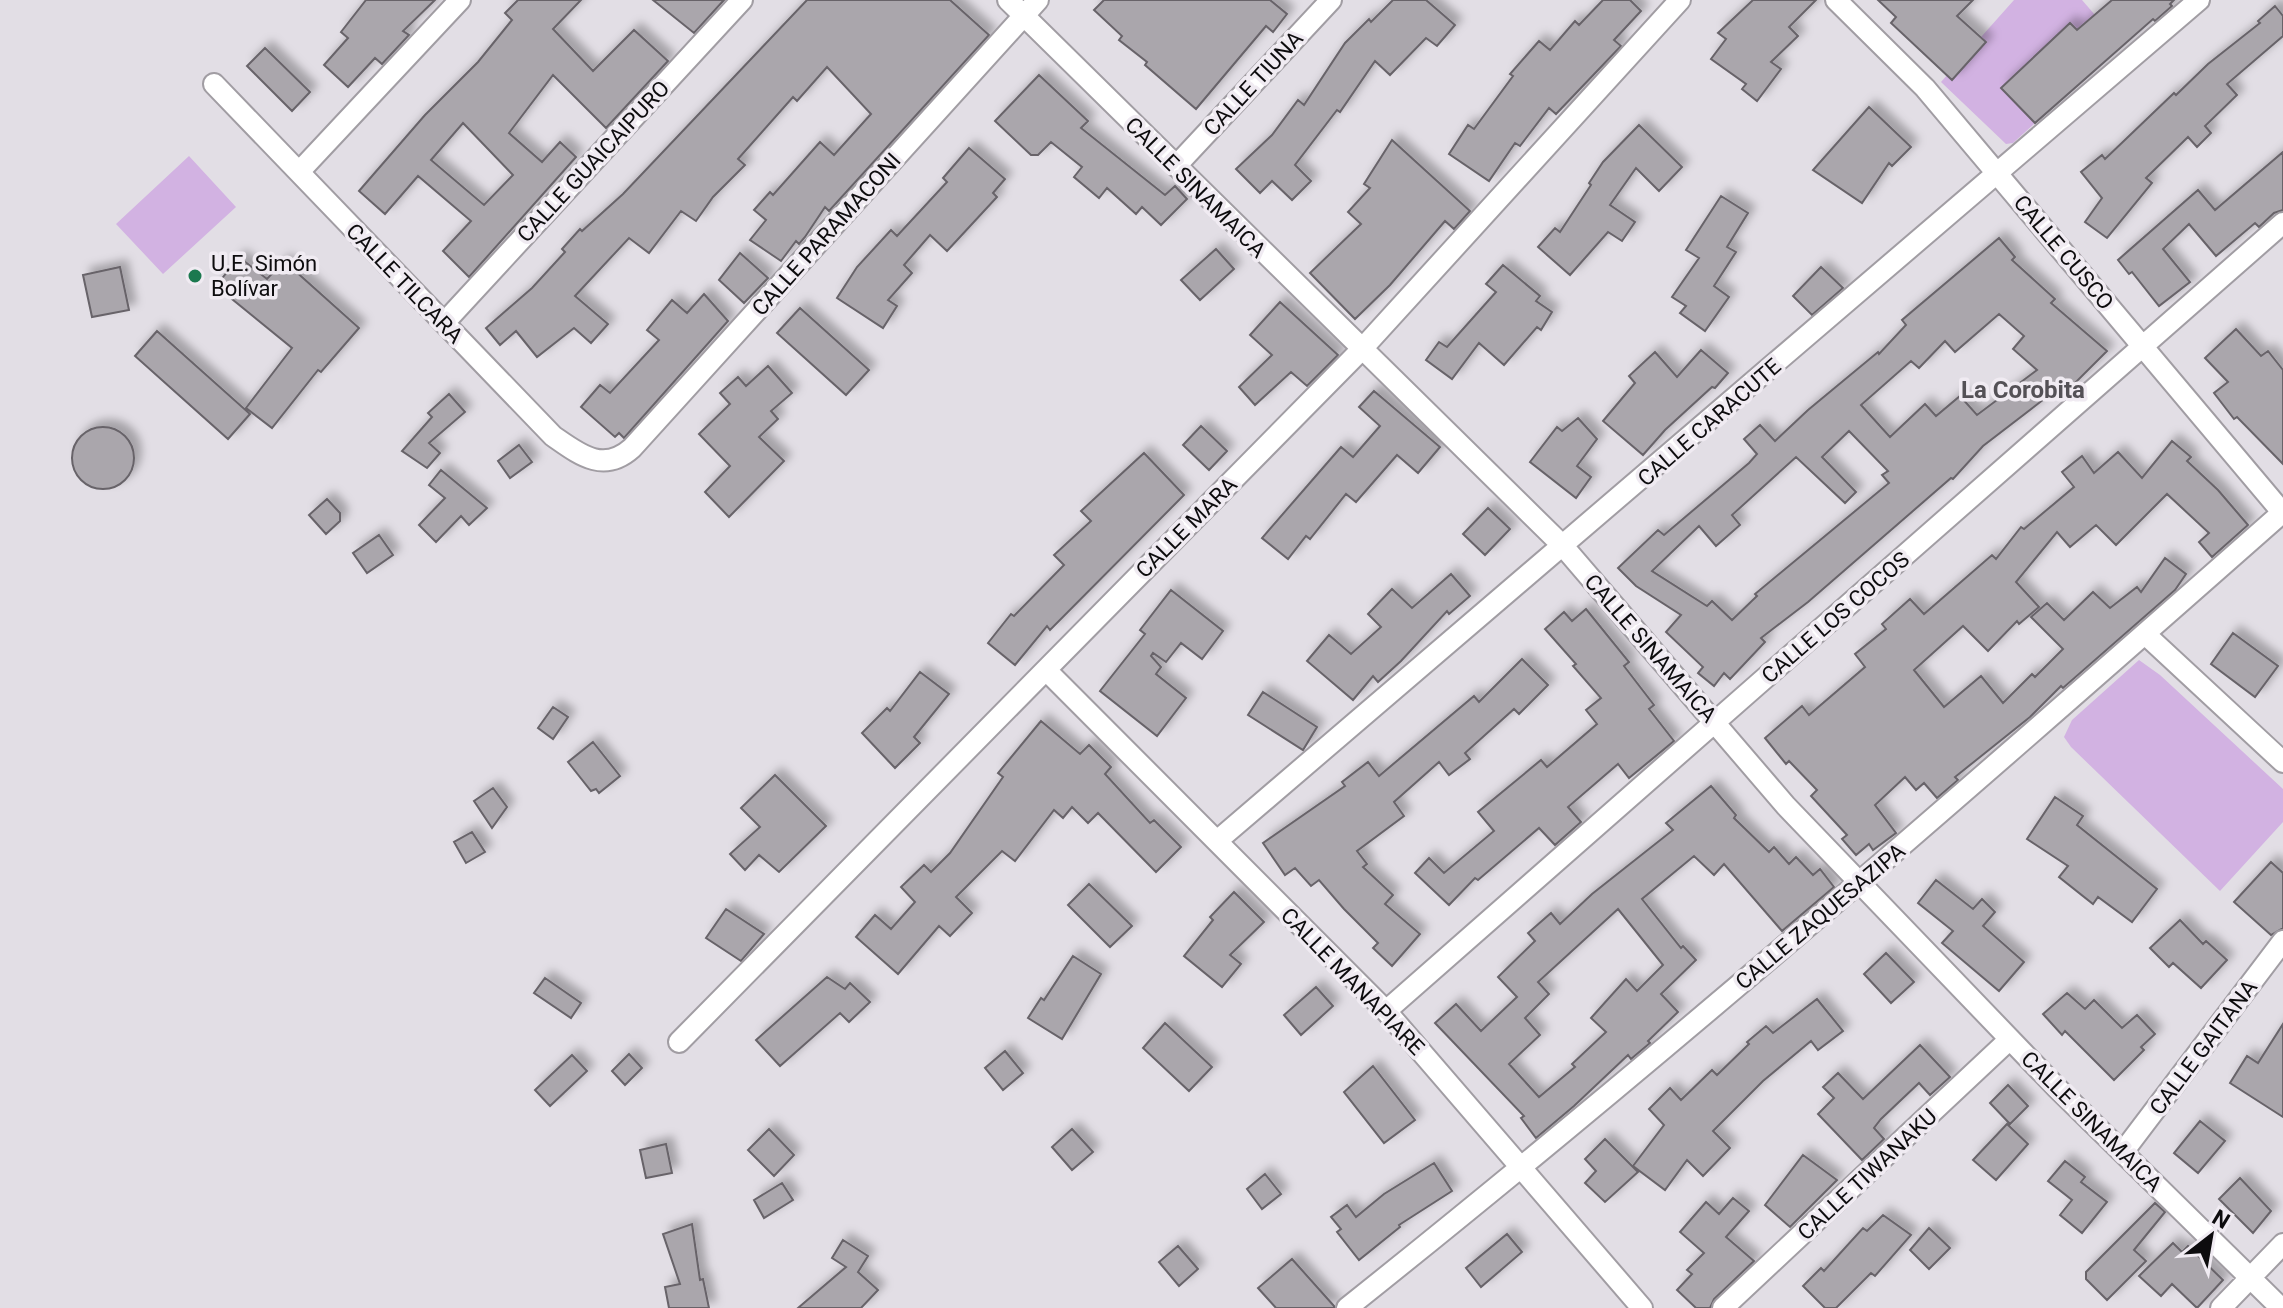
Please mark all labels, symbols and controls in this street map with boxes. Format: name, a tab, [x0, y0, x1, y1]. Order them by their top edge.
street label: CALLE TIUNA	[1199, 26, 1308, 141]
street label: CALLE GUAICAIPURO	[512, 76, 675, 247]
street label: CALLE SINAMAICA	[1120, 112, 1271, 263]
street label: CALLE PARAMACONI	[747, 148, 906, 321]
street label: CALLE CUSCO	[2009, 190, 2119, 315]
street label: CALLE TILCARA	[341, 218, 469, 349]
place label: U.E. Simón Bolívar	[211, 251, 317, 301]
marker: U.E. Simón Bolívar	[186, 267, 204, 285]
street label: CALLE CARACUTE	[1633, 354, 1786, 491]
district label: La Corobita	[1961, 376, 2085, 404]
street label: CALLE MARA	[1131, 471, 1242, 583]
street label: CALLE LOS COCOS	[1757, 547, 1914, 688]
street label: CALLE SINAMAICA	[1580, 569, 1722, 728]
street label: CALLE ZAQUESAZIPA	[1731, 838, 1910, 994]
street label: CALLE MANAPIARE	[1276, 903, 1429, 1060]
street label: CALLE GAITANA	[2145, 974, 2263, 1120]
street label: CALLE SINAMAICA	[2016, 1046, 2167, 1197]
street label: CALLE TIWANAKU	[1793, 1104, 1942, 1245]
north arrow	[2171, 1196, 2251, 1276]
text: N	[2208, 1205, 2234, 1234]

